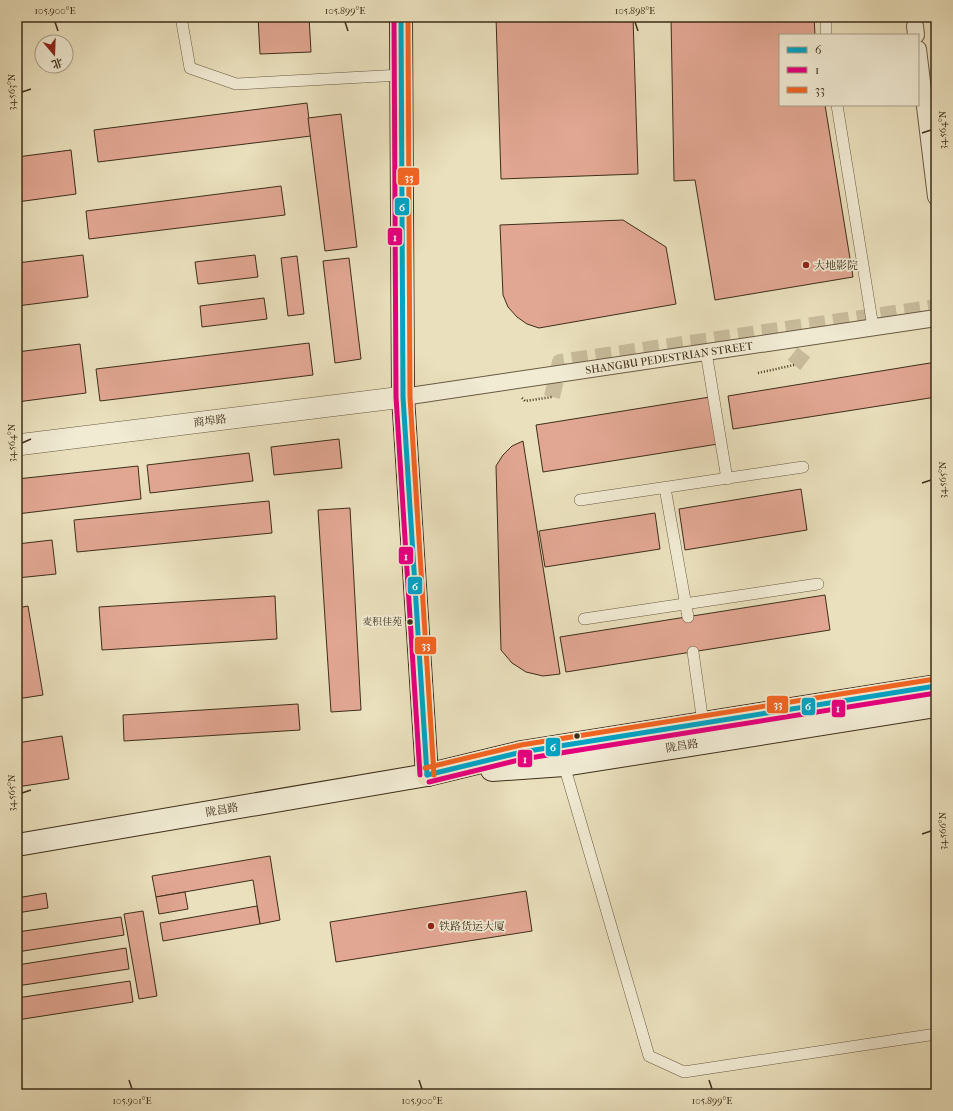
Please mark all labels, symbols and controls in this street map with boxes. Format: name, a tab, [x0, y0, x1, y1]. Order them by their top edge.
text: 105.900°E	[34, 5, 76, 17]
text: 105.899°E	[325, 5, 365, 17]
text: 105.898°E	[615, 5, 655, 17]
north arrow	[34, 34, 74, 74]
legend	[779, 34, 919, 106]
text: 6	[815, 43, 822, 57]
text: 北	[50, 55, 64, 71]
text: 1	[815, 63, 819, 77]
text: 34.563°N	[6, 73, 18, 110]
text: 33	[815, 83, 825, 97]
text: 34.564°N	[937, 110, 949, 149]
line badge: 33	[397, 167, 420, 186]
text: 33	[404, 171, 414, 184]
line badge: 6	[394, 197, 410, 216]
text: 6	[399, 201, 406, 214]
line badge: 1	[387, 227, 403, 246]
text: 1	[393, 231, 397, 244]
place label: 大地影院	[814, 259, 858, 272]
marker: 大地影院	[801, 260, 811, 270]
street label: SHANGBU PEDESTRIAN STREET	[585, 339, 754, 376]
street label: 商埠路	[193, 413, 227, 429]
text: 34.564°N	[6, 423, 18, 462]
text: 34.565°N	[937, 461, 949, 499]
line badge: 1	[398, 546, 414, 565]
text: 1	[404, 550, 408, 563]
line badge: 6	[407, 576, 423, 595]
text: 6	[412, 580, 419, 593]
place label: 麦积佳苑	[362, 616, 402, 628]
marker: 麦积佳苑	[405, 617, 415, 627]
line badge: 33	[414, 636, 437, 655]
text: 33	[421, 639, 431, 652]
line badge: 33	[766, 695, 789, 714]
line badge: 6	[801, 697, 816, 716]
text: 33	[773, 698, 783, 711]
line badge: 1	[831, 699, 846, 718]
text: 6	[805, 700, 812, 713]
text: 1	[836, 702, 840, 715]
unlabelled marker	[572, 731, 582, 741]
line badge: 6	[545, 737, 561, 757]
street label: 陇昌路	[665, 737, 699, 755]
text: 6	[550, 741, 557, 754]
line badge: 1	[517, 749, 533, 768]
text: 1	[523, 753, 527, 766]
text: 34.565°N	[6, 774, 18, 812]
street label: 陇昌路	[205, 801, 239, 819]
text: 34.566°N	[937, 811, 949, 850]
place label: 铁路货运大厦	[439, 920, 505, 933]
marker: 铁路货运大厦	[426, 921, 436, 931]
text: 105.901°E	[112, 1095, 152, 1107]
text: 105.900°E	[401, 1095, 443, 1107]
text: 105.899°E	[692, 1095, 732, 1107]

